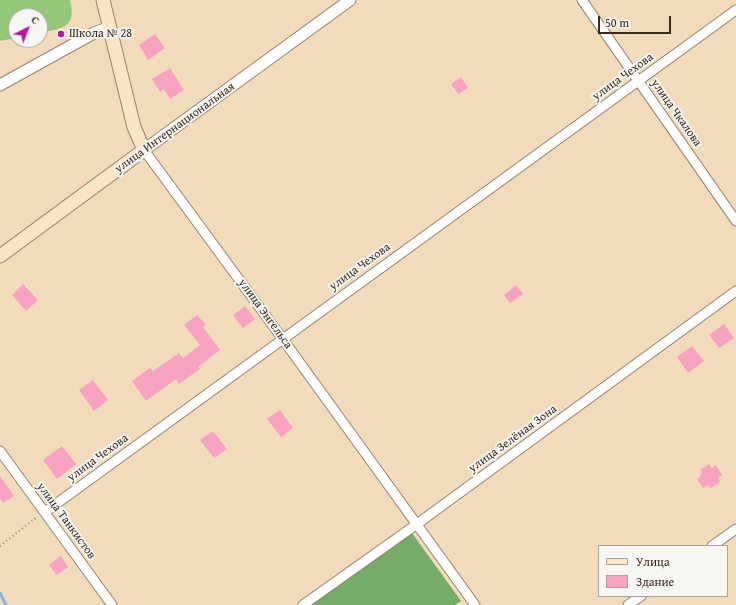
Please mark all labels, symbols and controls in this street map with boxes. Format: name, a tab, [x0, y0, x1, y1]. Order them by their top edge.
north arrow	[8, 8, 48, 48]
scale bar	[600, 8, 673, 34]
text: С	[28, 12, 43, 28]
text: 50 m	[605, 14, 629, 31]
place label: Школа № 28	[69, 27, 132, 41]
marker: Школа № 28	[56, 29, 66, 39]
street label: улица Чехова	[590, 50, 656, 104]
street label: улица Чкалова	[648, 77, 704, 149]
street label: улица Интернациональная	[112, 80, 238, 176]
street label: улица Чехова	[327, 240, 393, 294]
street label: улица Энгельса	[235, 276, 295, 352]
street label: улица Зелёная Зона	[466, 402, 560, 476]
street label: улица Чехова	[65, 431, 131, 485]
street label: улица Танкистов	[33, 480, 99, 562]
legend	[598, 545, 728, 597]
text: Улица	[636, 553, 670, 570]
text: Здание	[636, 573, 674, 590]

